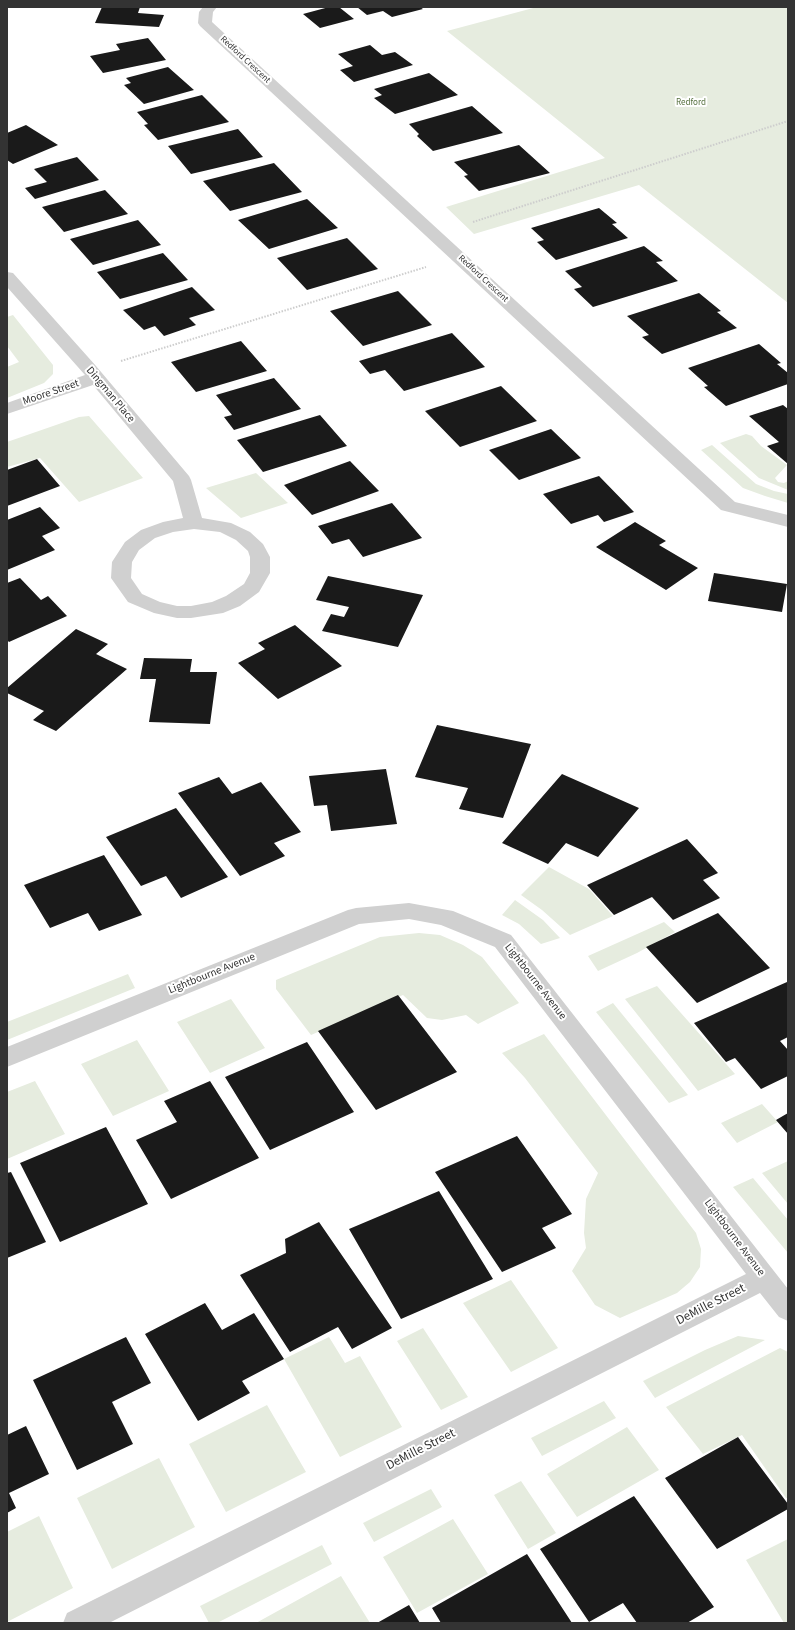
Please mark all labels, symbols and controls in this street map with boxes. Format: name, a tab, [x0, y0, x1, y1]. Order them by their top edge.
street label: Redford Crescent	[218, 34, 272, 86]
park label: Redford	[676, 98, 706, 108]
street label: Redford Crescent	[456, 253, 510, 305]
street label: Dingman Place	[83, 364, 137, 426]
street label: Moore Street	[21, 377, 81, 409]
street label: Lightbourne Avenue	[501, 941, 569, 1023]
street label: Lightbourne Avenue	[167, 951, 257, 997]
street label: Lightbourne Avenue	[701, 1197, 767, 1279]
street label: DeMille Street	[674, 1281, 748, 1329]
street label: DeMille Street	[384, 1426, 458, 1474]

